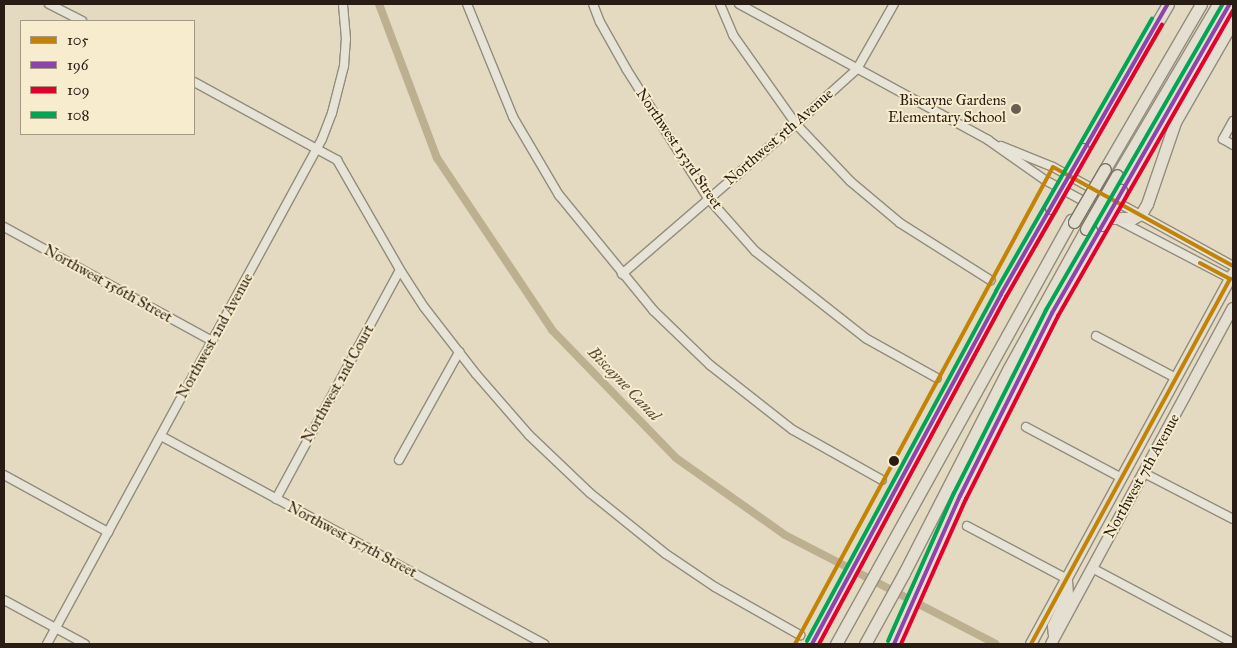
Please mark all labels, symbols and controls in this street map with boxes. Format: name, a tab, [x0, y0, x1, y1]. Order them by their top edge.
legend	[20, 20, 195, 135]
text: 105	[67, 31, 89, 49]
text: 196	[67, 56, 89, 74]
text: 109	[67, 81, 90, 99]
street label: Northwest 153rd Street	[632, 85, 726, 213]
street label: Northwest 5th Avenue	[721, 85, 837, 189]
place label: Biscayne Gardens Elementary School	[888, 91, 1006, 126]
marker: Biscayne Gardens Elementary School	[1010, 103, 1022, 115]
text: 108	[67, 106, 90, 124]
street label: Northwest 156th Street	[41, 241, 175, 327]
street label: Northwest 2nd Avenue	[173, 270, 257, 402]
street label: Northwest 2nd Court	[298, 322, 378, 446]
water label: Biscayne Canal	[584, 343, 664, 425]
street label: Northwest 7th Avenue	[1100, 411, 1184, 541]
unlabelled marker	[889, 456, 899, 466]
street label: Northwest 157th Street	[284, 498, 420, 582]

